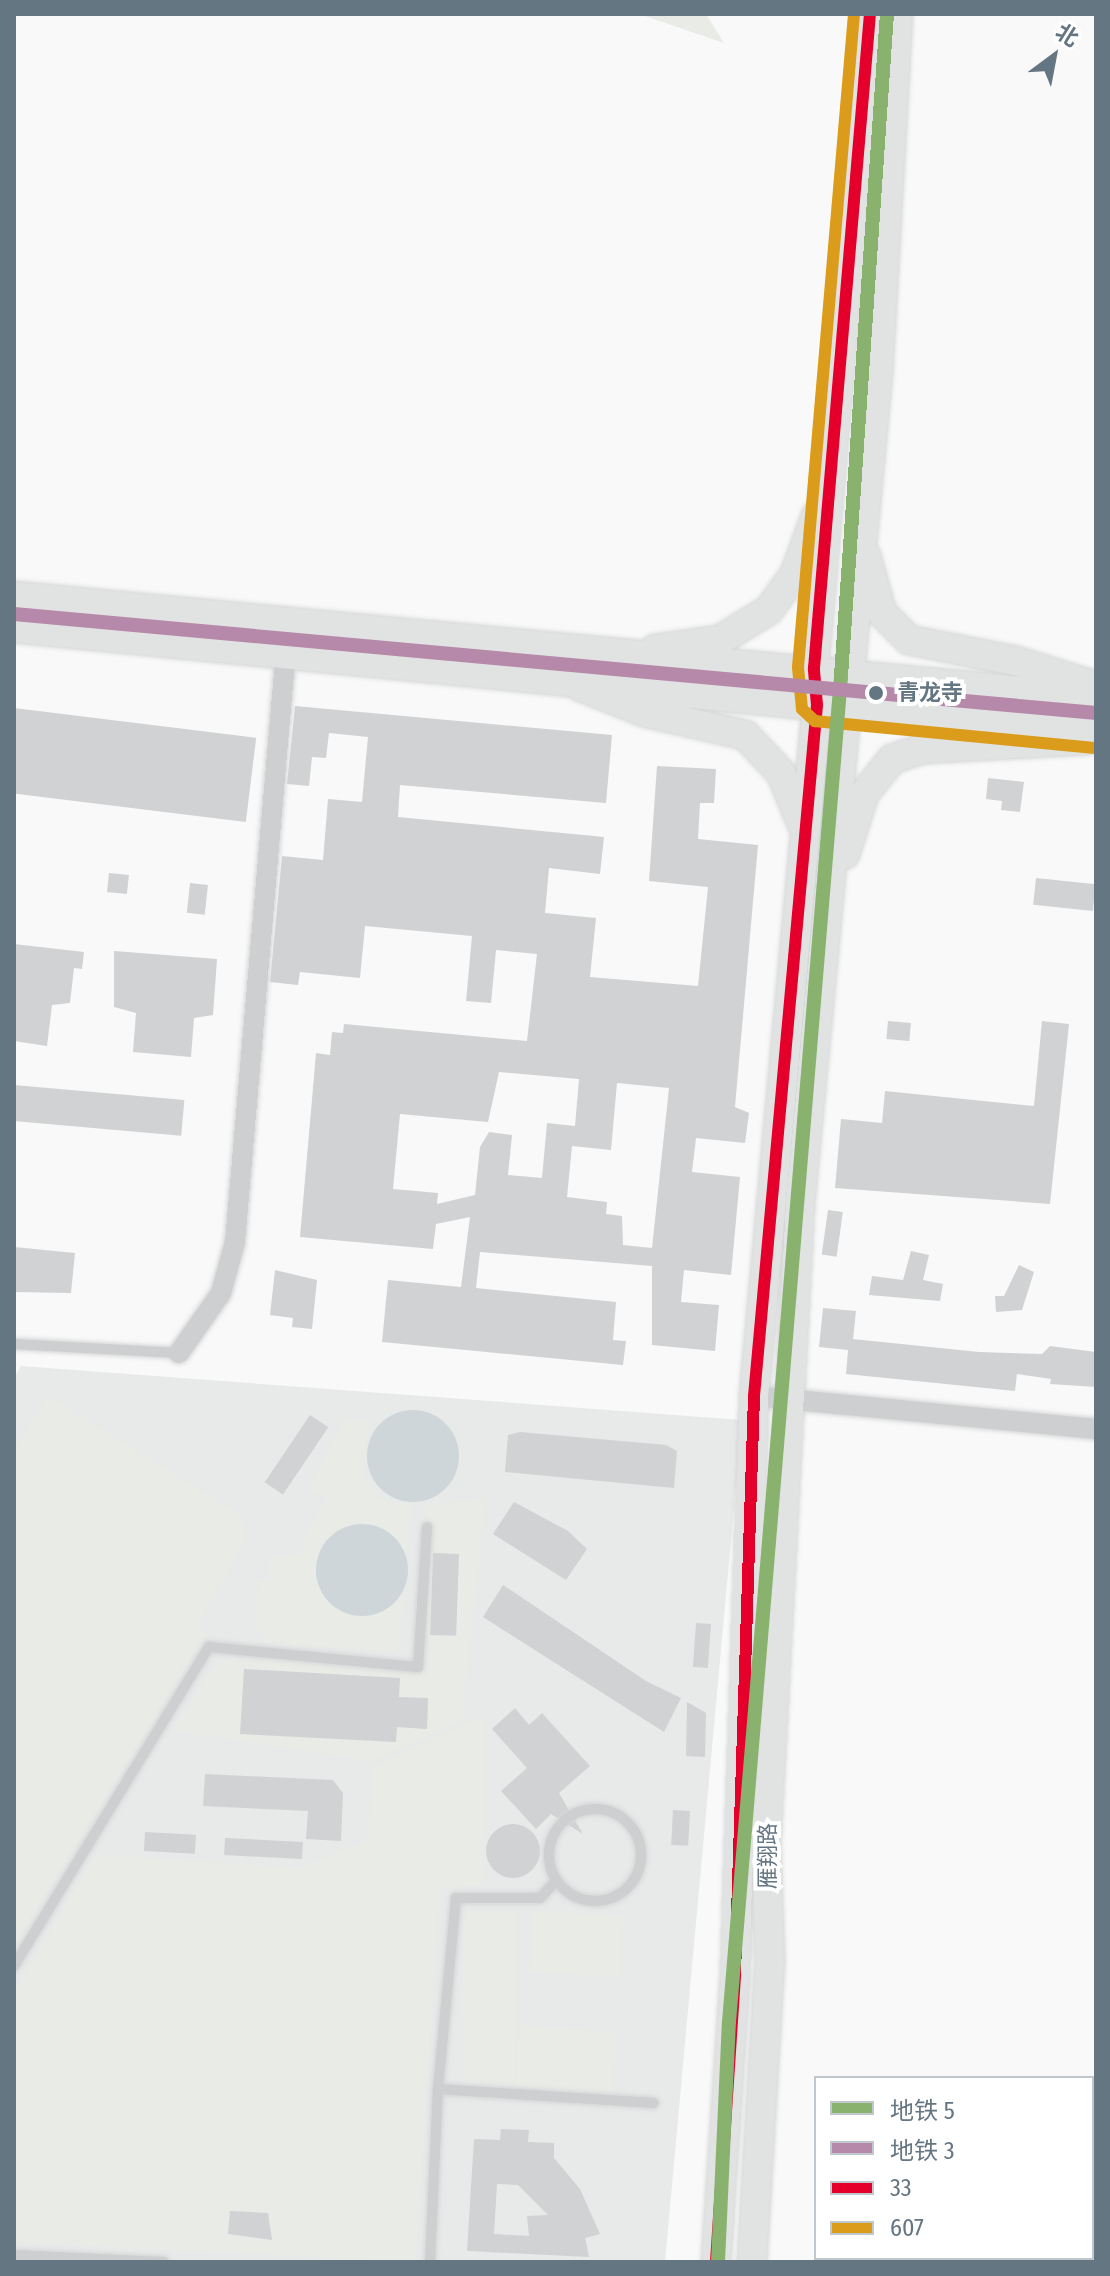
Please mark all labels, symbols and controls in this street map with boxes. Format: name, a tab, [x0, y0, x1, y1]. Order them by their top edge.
north arrow	[1014, 16, 1094, 96]
text: 北	[1050, 18, 1083, 53]
marker: 青龙寺	[862, 679, 890, 707]
place label: 青龙寺	[897, 680, 963, 706]
street label: 雁翔路	[755, 1823, 781, 1889]
legend	[814, 2076, 1094, 2260]
text: 地铁 5	[890, 2097, 955, 2125]
text: 地铁 3	[890, 2137, 954, 2165]
text: 33	[890, 2174, 912, 2202]
text: 607	[890, 2214, 924, 2242]

